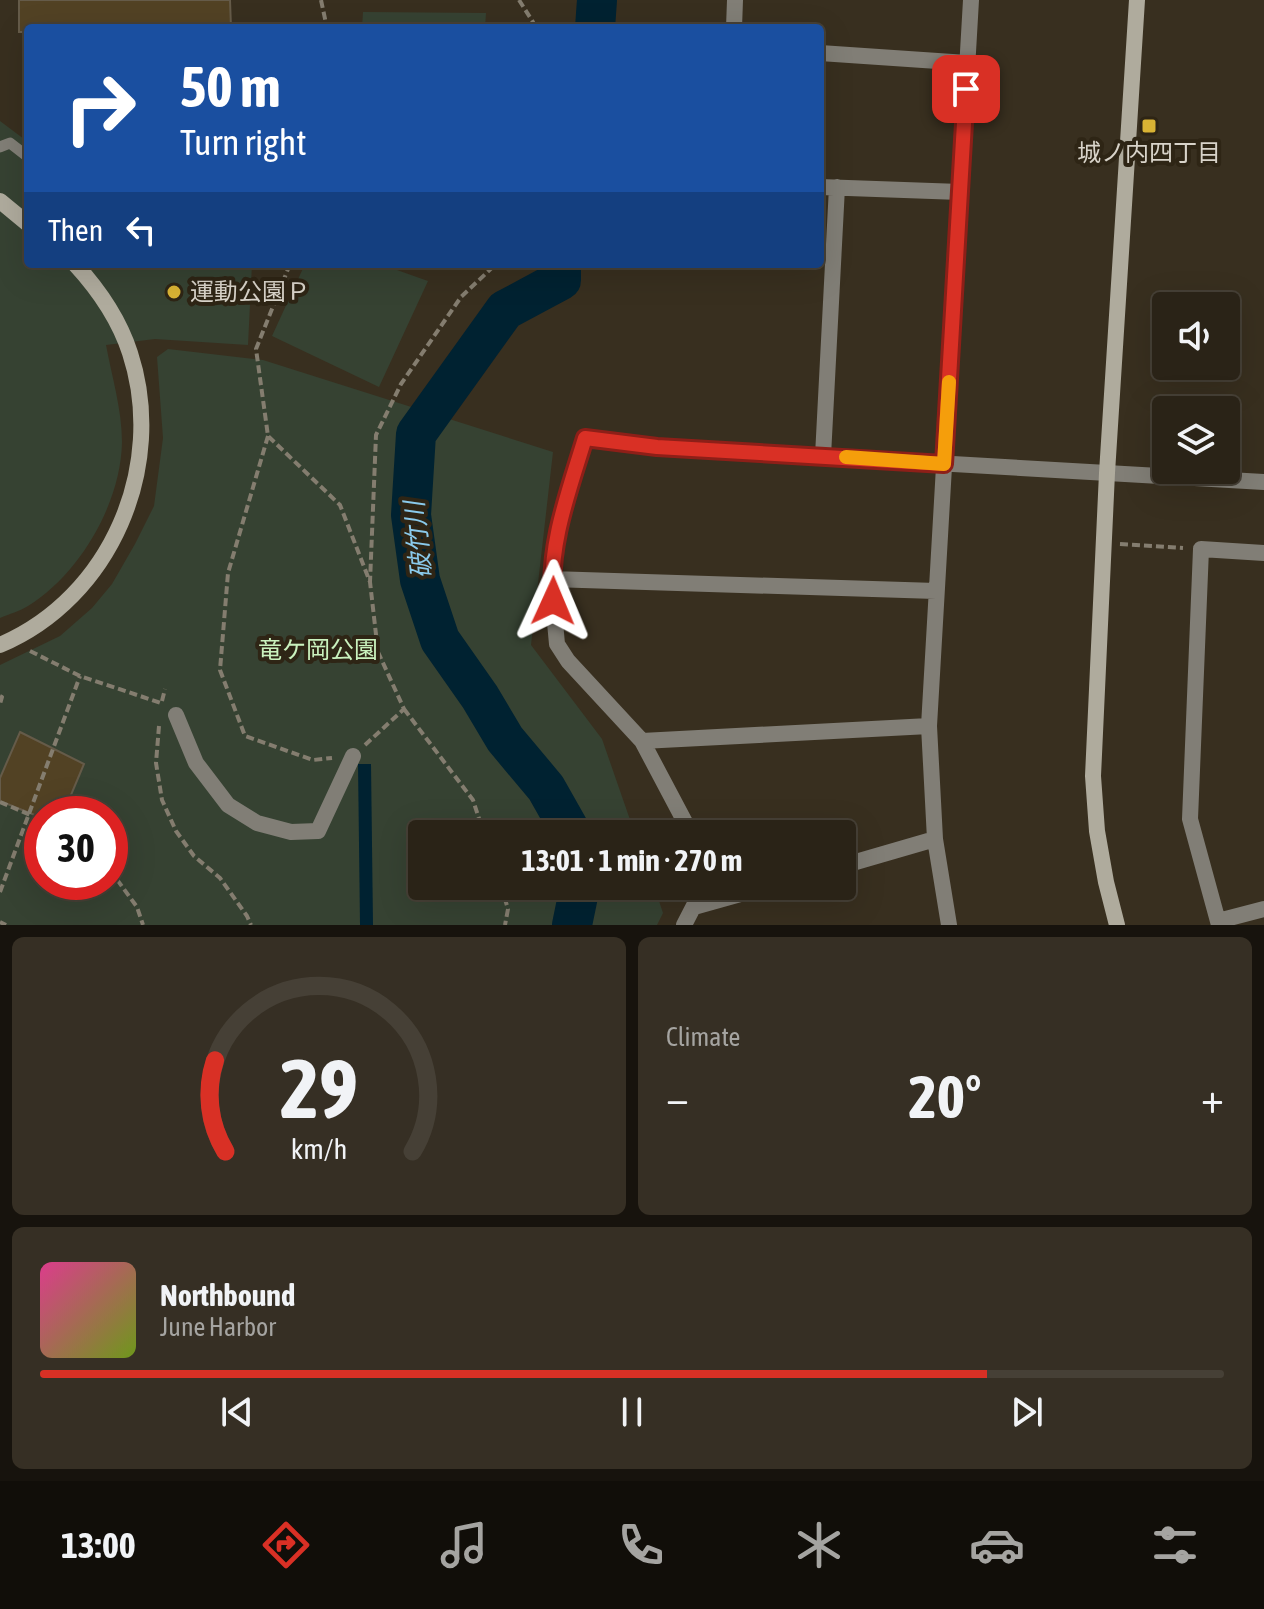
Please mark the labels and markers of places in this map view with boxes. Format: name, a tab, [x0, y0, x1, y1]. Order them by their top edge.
pin	[932, 55, 1000, 123]
marker: 城ノ内四丁目	[1140, 117, 1158, 135]
place label: 城ノ内四丁目	[1077, 139, 1221, 166]
place label: 運動公園Ｐ	[190, 278, 310, 305]
marker: 運動公園Ｐ	[165, 283, 183, 301]

